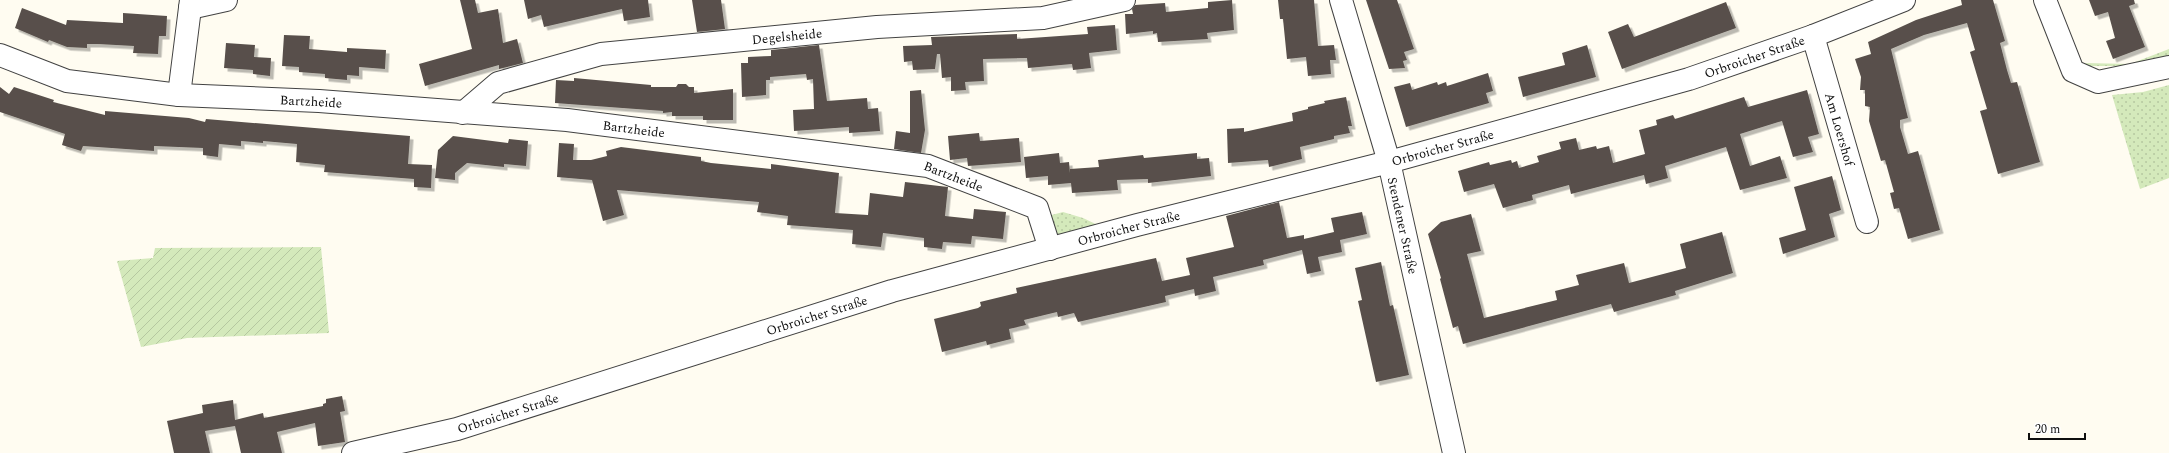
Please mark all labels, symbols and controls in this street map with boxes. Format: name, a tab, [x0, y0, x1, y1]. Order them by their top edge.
street label: Degelsheide	[751, 23, 823, 50]
street label: Orbroicher Straße	[1702, 31, 1808, 84]
street label: Bartzheide	[280, 90, 343, 114]
street label: Am Loershof	[1819, 90, 1860, 170]
street label: Bartzheide	[602, 116, 666, 143]
street label: Orbroicher Straße	[1389, 125, 1496, 172]
street label: Bartzheide	[921, 156, 986, 197]
street label: Stendener Straße	[1382, 175, 1423, 276]
street label: Orbroicher Straße	[1075, 206, 1182, 252]
street label: Orbroicher Straße	[764, 290, 870, 341]
street label: Orbroicher Straße	[455, 388, 561, 439]
scale bar	[2029, 415, 2085, 441]
text: 20 m	[2035, 420, 2060, 439]

